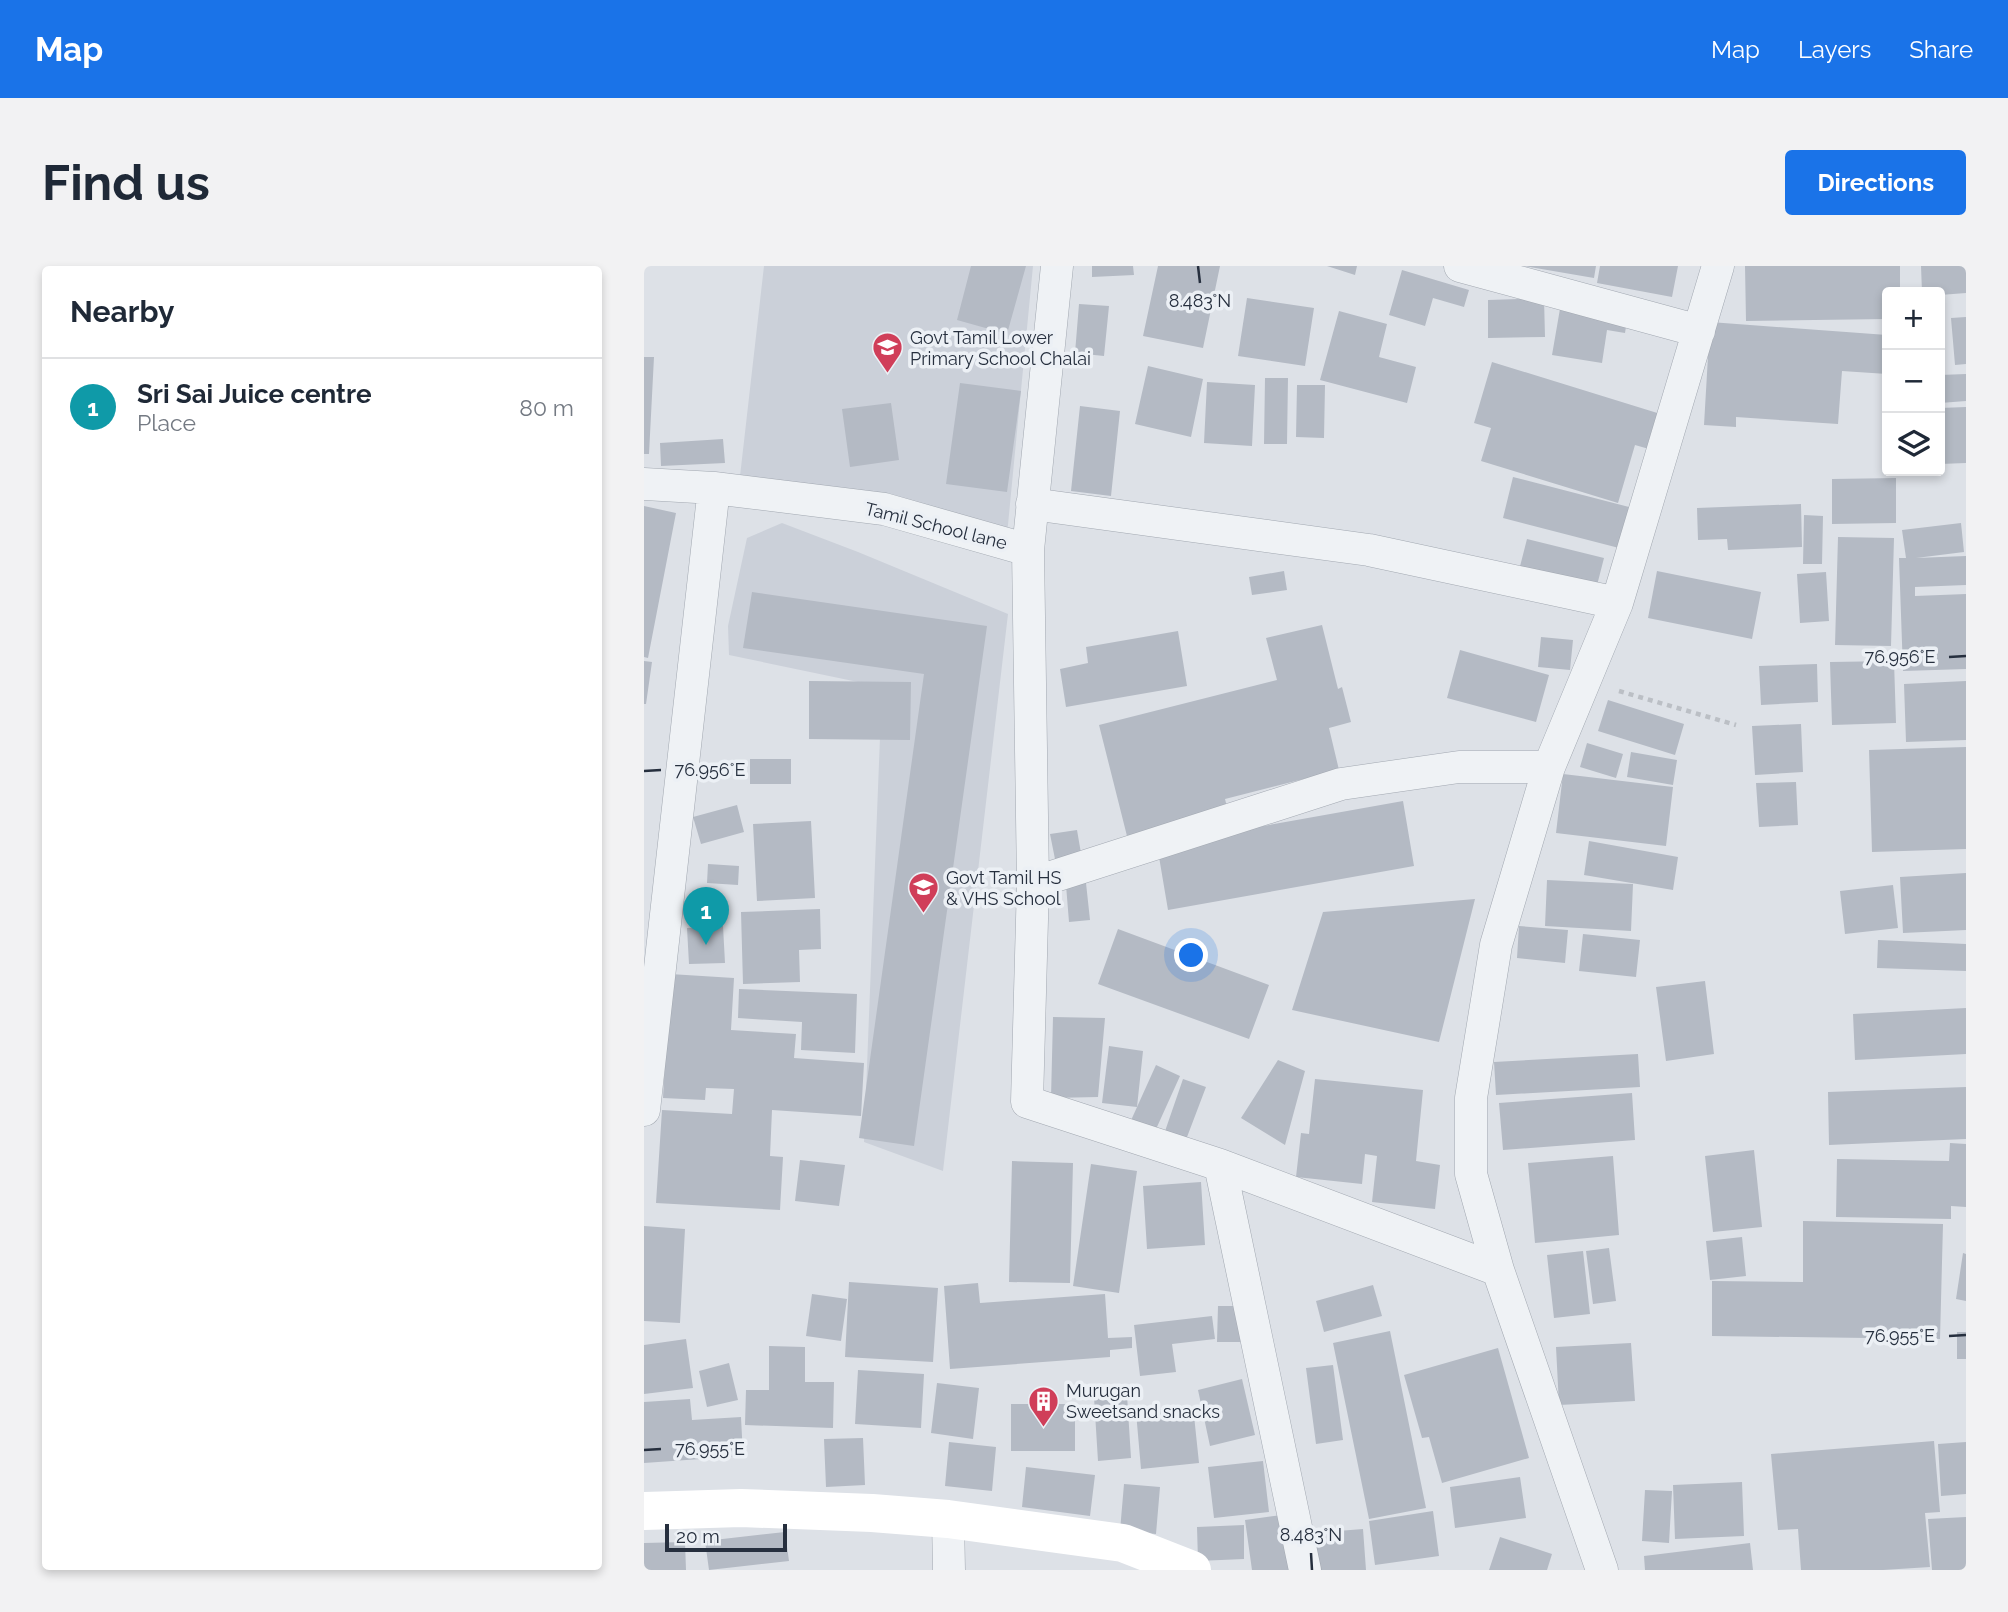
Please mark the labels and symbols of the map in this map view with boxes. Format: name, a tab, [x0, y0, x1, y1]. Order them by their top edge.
text: 8.483°N	[1169, 290, 1231, 311]
place label: Govt Tamil Lower Primary School Chalai	[910, 327, 1091, 369]
school or university icon: Govt Tamil Lower Primary School Chalai	[870, 331, 904, 375]
street label: Tamil School lane	[863, 498, 1010, 553]
text: 76.956°E	[1865, 646, 1935, 667]
text: 76.956°E	[675, 759, 745, 780]
place label: Govt Tamil HS & VHS School	[946, 867, 1062, 909]
school or university icon: Govt Tamil HS & VHS School	[906, 871, 940, 915]
pin: 1	[683, 887, 729, 945]
your location	[1174, 938, 1208, 972]
text: 76.955°E	[1865, 1325, 1935, 1346]
place label: Murugan Sweetsand snacks	[1066, 1380, 1220, 1422]
building icon: Murugan Sweetsand snacks	[1026, 1384, 1060, 1428]
text: 76.955°E	[675, 1438, 745, 1459]
scale bar	[665, 1521, 788, 1553]
text: 8.483°N	[1280, 1524, 1342, 1545]

